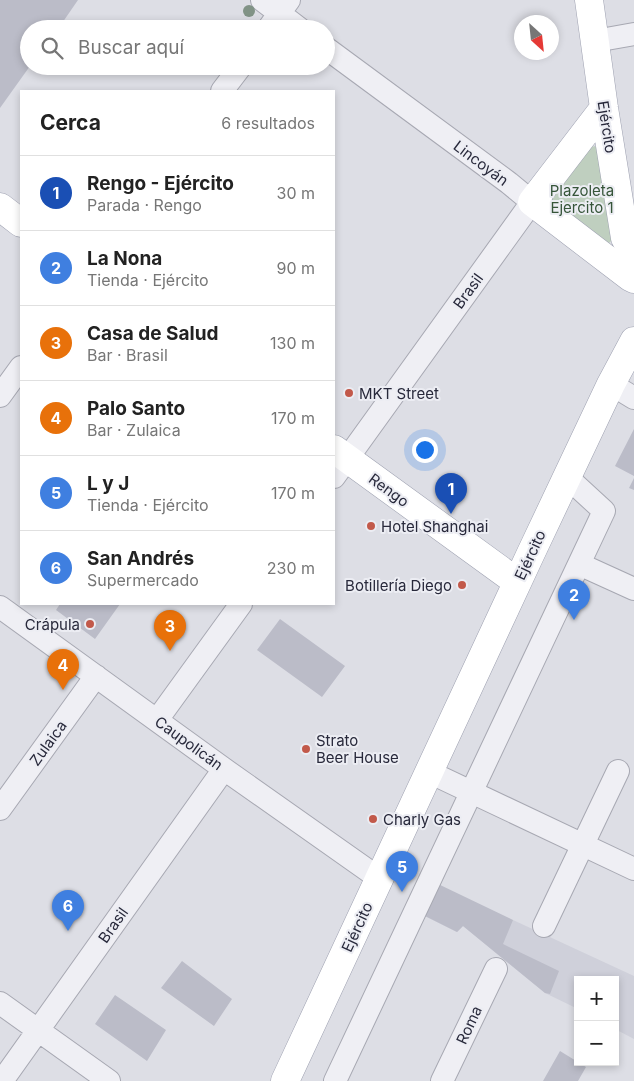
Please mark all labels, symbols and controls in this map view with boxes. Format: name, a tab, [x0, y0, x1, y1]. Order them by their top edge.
north arrow	[514, 15, 559, 60]
search box	[20, 20, 335, 75]
icon: search	[38, 34, 66, 62]
text: Buscar aquí	[78, 36, 184, 59]
street label: Ejército	[593, 99, 621, 155]
text: Cerca	[40, 110, 101, 135]
text: 6 resultados	[221, 113, 315, 133]
street label: Lincoyán	[450, 136, 512, 190]
text: Rengo - Ejército	[87, 172, 234, 195]
park label: Plazoleta Ejercito 1	[550, 181, 614, 217]
text: 1	[53, 183, 59, 203]
text: 30 m	[277, 183, 315, 203]
text: Parada · Rengo	[87, 195, 202, 215]
text: La Nona	[87, 247, 162, 270]
text: 2	[51, 258, 61, 278]
text: 90 m	[276, 258, 315, 278]
text: Tienda · Ejército	[87, 270, 209, 290]
street label: Brasil	[449, 270, 487, 312]
text: Casa de Salud	[87, 322, 218, 345]
text: 3	[51, 333, 61, 353]
text: 130 m	[270, 333, 315, 353]
text: Bar · Brasil	[87, 345, 168, 365]
place label: MKT Street	[359, 384, 439, 403]
marker: MKT Street	[343, 387, 355, 399]
text: Palo Santo	[87, 397, 185, 420]
text: 4	[51, 408, 61, 428]
text: 170 m	[271, 408, 315, 428]
text: Bar · Zulaica	[87, 420, 181, 440]
your location	[412, 437, 438, 463]
street label: Rengo	[365, 469, 413, 511]
text: L y J	[87, 472, 129, 495]
pin: 1	[435, 473, 467, 514]
text: 5	[51, 483, 61, 503]
text: 170 m	[271, 483, 315, 503]
text: Tienda · Ejército	[87, 495, 209, 515]
place label: Hotel Shanghai	[381, 517, 488, 536]
marker: Hotel Shanghai	[365, 520, 377, 532]
street label: Ejército	[510, 527, 550, 583]
text: San Andrés	[87, 547, 194, 570]
text: 6	[51, 558, 61, 578]
text: 230 m	[267, 558, 315, 578]
text: Supermercado	[87, 570, 199, 590]
place label: Botillería Diego	[345, 576, 452, 595]
marker: Botillería Diego	[456, 579, 468, 591]
pin: 2	[558, 579, 590, 620]
pin: 3	[154, 610, 186, 651]
place label: Crápula	[25, 615, 80, 634]
marker: Crápula	[84, 618, 96, 630]
pin: 4	[47, 649, 79, 690]
street label: Caupolicán	[151, 712, 227, 774]
street label: Zulaica	[25, 717, 71, 769]
place label: Strato Beer House	[316, 731, 399, 767]
marker: Strato Beer House	[300, 743, 312, 755]
place label: Charly Gas	[383, 810, 461, 829]
marker: Charly Gas	[367, 813, 379, 825]
pin: 5	[386, 851, 418, 892]
pin: 6	[52, 890, 84, 931]
street label: Ejército	[337, 899, 377, 955]
street label: Brasil	[94, 904, 132, 946]
map controls	[574, 976, 619, 1066]
button: +	[574, 976, 619, 1021]
street label: Roma	[452, 1003, 486, 1047]
button: −	[574, 1021, 619, 1066]

